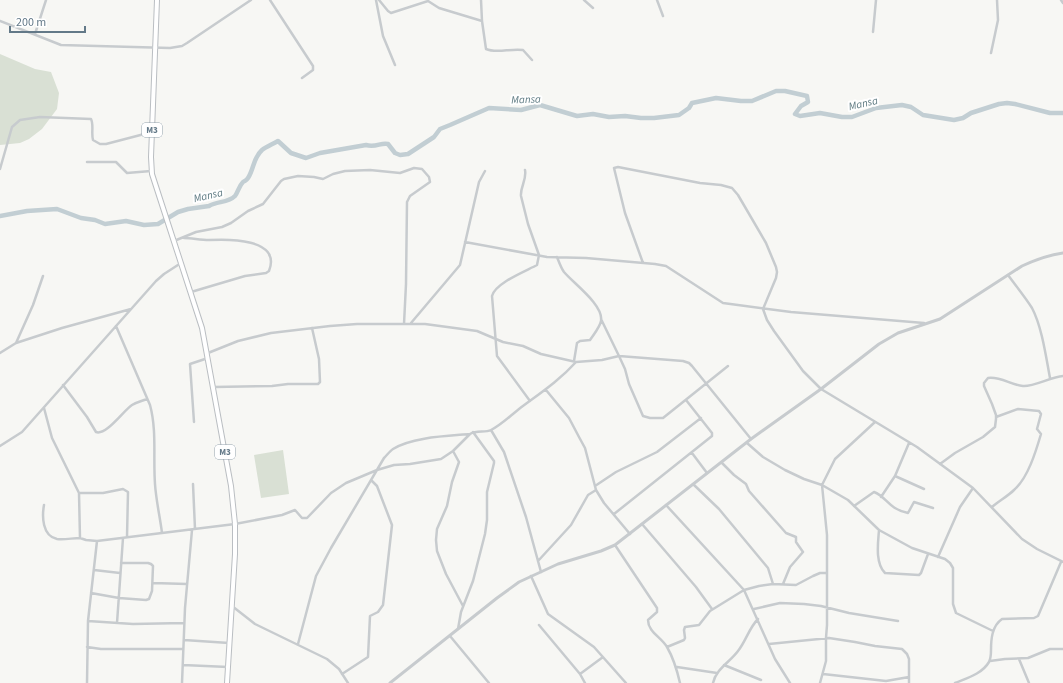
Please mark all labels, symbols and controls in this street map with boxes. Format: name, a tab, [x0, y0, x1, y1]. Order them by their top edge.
scale bar	[10, 8, 85, 34]
text: 200 m	[16, 14, 46, 31]
water label: Mansa	[511, 91, 541, 108]
water label: Mansa	[847, 93, 879, 114]
road number: M3	[142, 123, 162, 137]
water label: Mansa	[192, 185, 224, 206]
road number: M3	[215, 445, 235, 459]

